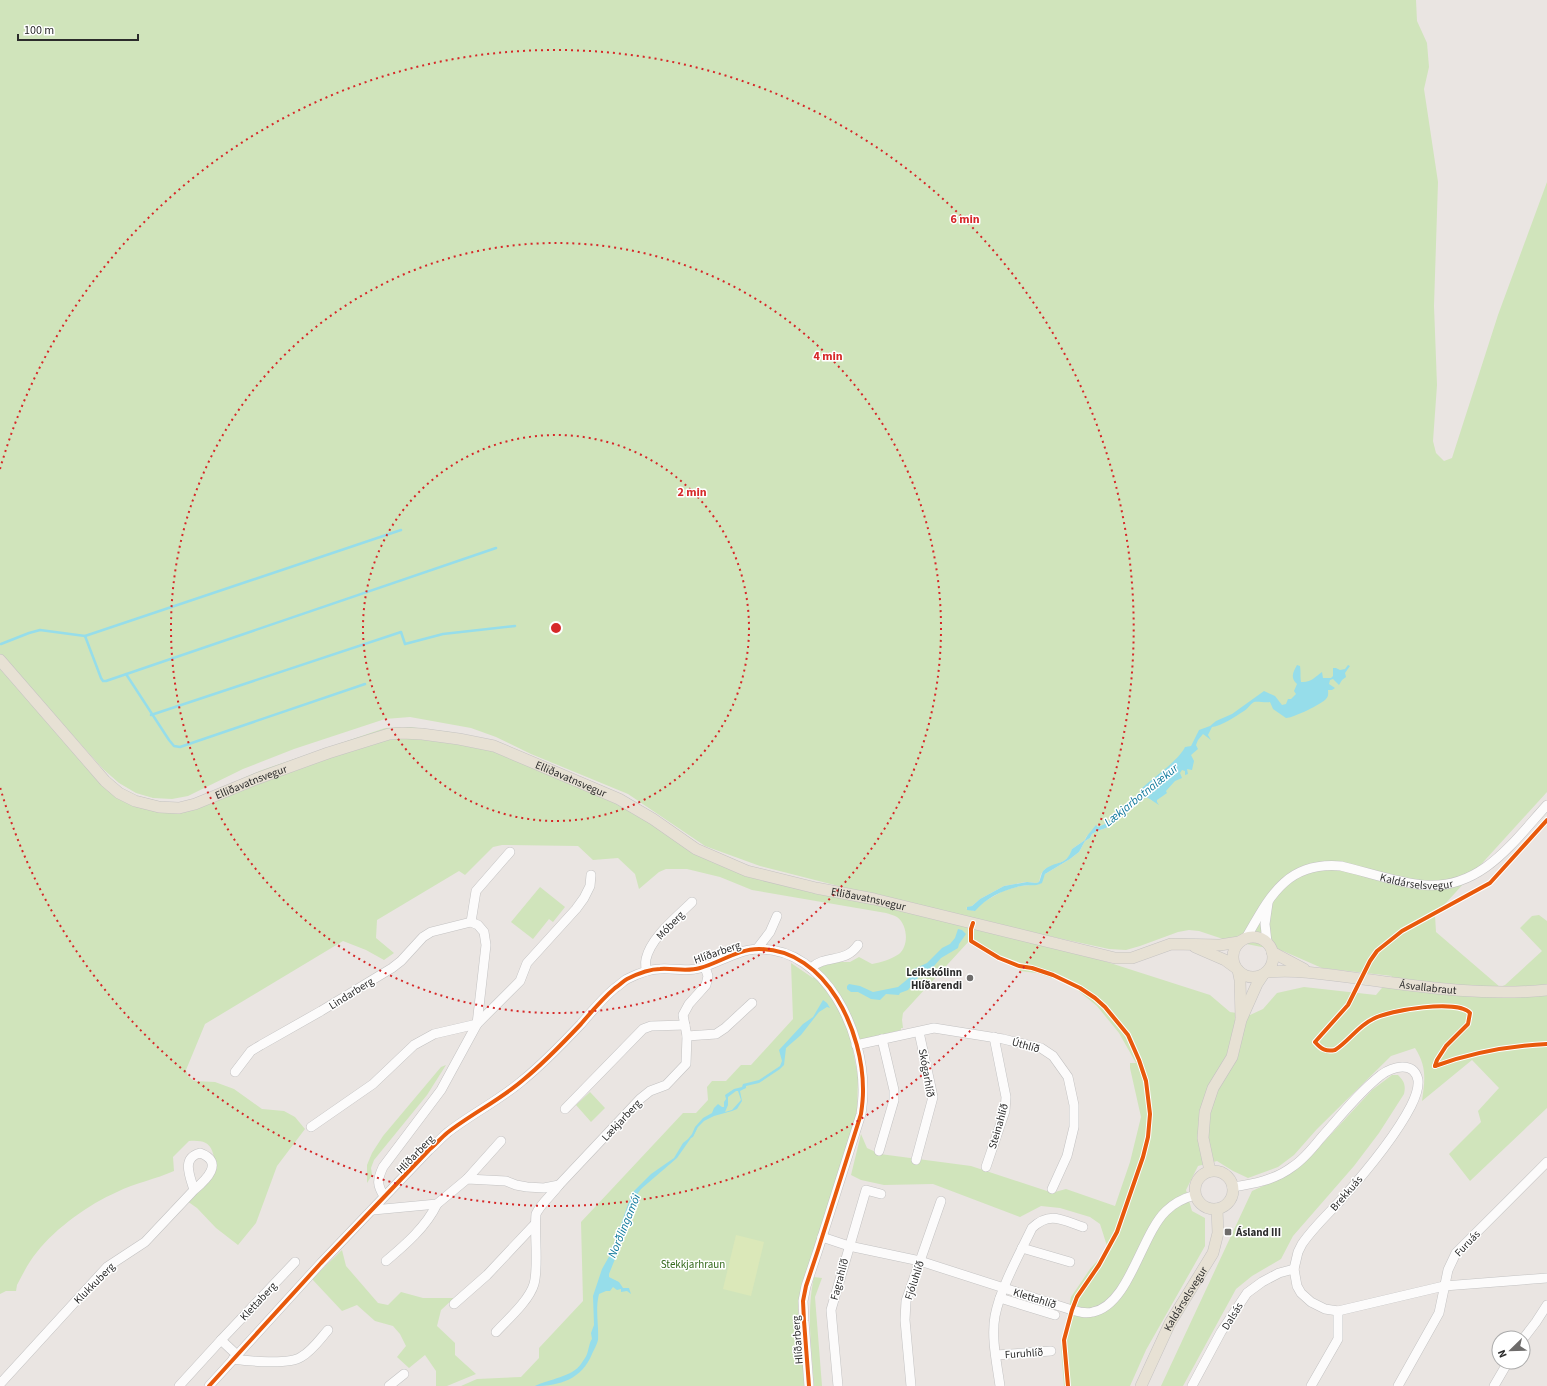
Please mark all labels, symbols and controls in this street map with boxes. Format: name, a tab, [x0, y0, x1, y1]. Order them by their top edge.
scale bar	[18, 16, 138, 42]
text: 100 m	[24, 22, 54, 39]
text: 6 min	[950, 211, 980, 228]
text: 4 min	[813, 348, 843, 365]
text: 2 min	[677, 484, 707, 501]
centre of rings	[549, 621, 563, 635]
street label: Elliðavatnsvegur	[533, 757, 609, 801]
water label: Lækjarbotnalækur	[1101, 760, 1183, 831]
street label: Elliðavatnsvegur	[213, 761, 289, 803]
street label: Kaldárselsvegur	[1378, 870, 1455, 893]
street label: Elliðavatnsvegur	[830, 884, 907, 915]
street label: Móberg	[653, 907, 688, 943]
street label: Hlíðarberg	[692, 937, 743, 968]
place label: Leikskólinn Hlíðarendi	[906, 965, 962, 993]
street label: Lindarberg	[326, 973, 377, 1013]
marker: Leikskólinn Hlíðarendi	[965, 973, 975, 983]
street label: Ásvallabraut	[1398, 977, 1457, 998]
street label: Úthlíð	[1010, 1034, 1042, 1057]
street label: Skógarhlíð	[915, 1048, 938, 1099]
street label: Lækjarberg	[598, 1096, 645, 1145]
street label: Steinahlíð	[985, 1102, 1012, 1151]
street label: Hlíðarberg	[393, 1131, 438, 1177]
street label: Brekkuás	[1327, 1172, 1366, 1214]
water label: Norðlingamói	[604, 1192, 645, 1261]
place label: Ásland III	[1235, 1225, 1281, 1240]
marker: Ásland III	[1223, 1227, 1233, 1237]
street label: Furuás	[1451, 1227, 1484, 1260]
park label: Stekkjarhraun	[661, 1257, 725, 1272]
street label: Fagrahlíð	[827, 1257, 852, 1302]
street label: Klukkuberg	[70, 1259, 119, 1307]
street label: Fjóluhlíð	[901, 1259, 928, 1302]
street label: Kaldárselsvegur	[1160, 1263, 1211, 1334]
street label: Klettaberg	[237, 1278, 280, 1324]
street label: Klettahlíð	[1011, 1284, 1058, 1312]
street label: Dalsás	[1218, 1299, 1247, 1333]
street label: Hlíðarberg	[788, 1315, 807, 1365]
north arrow	[1491, 1330, 1531, 1370]
street label: Furuhlíð	[1004, 1345, 1044, 1362]
text: N	[1494, 1347, 1511, 1360]

